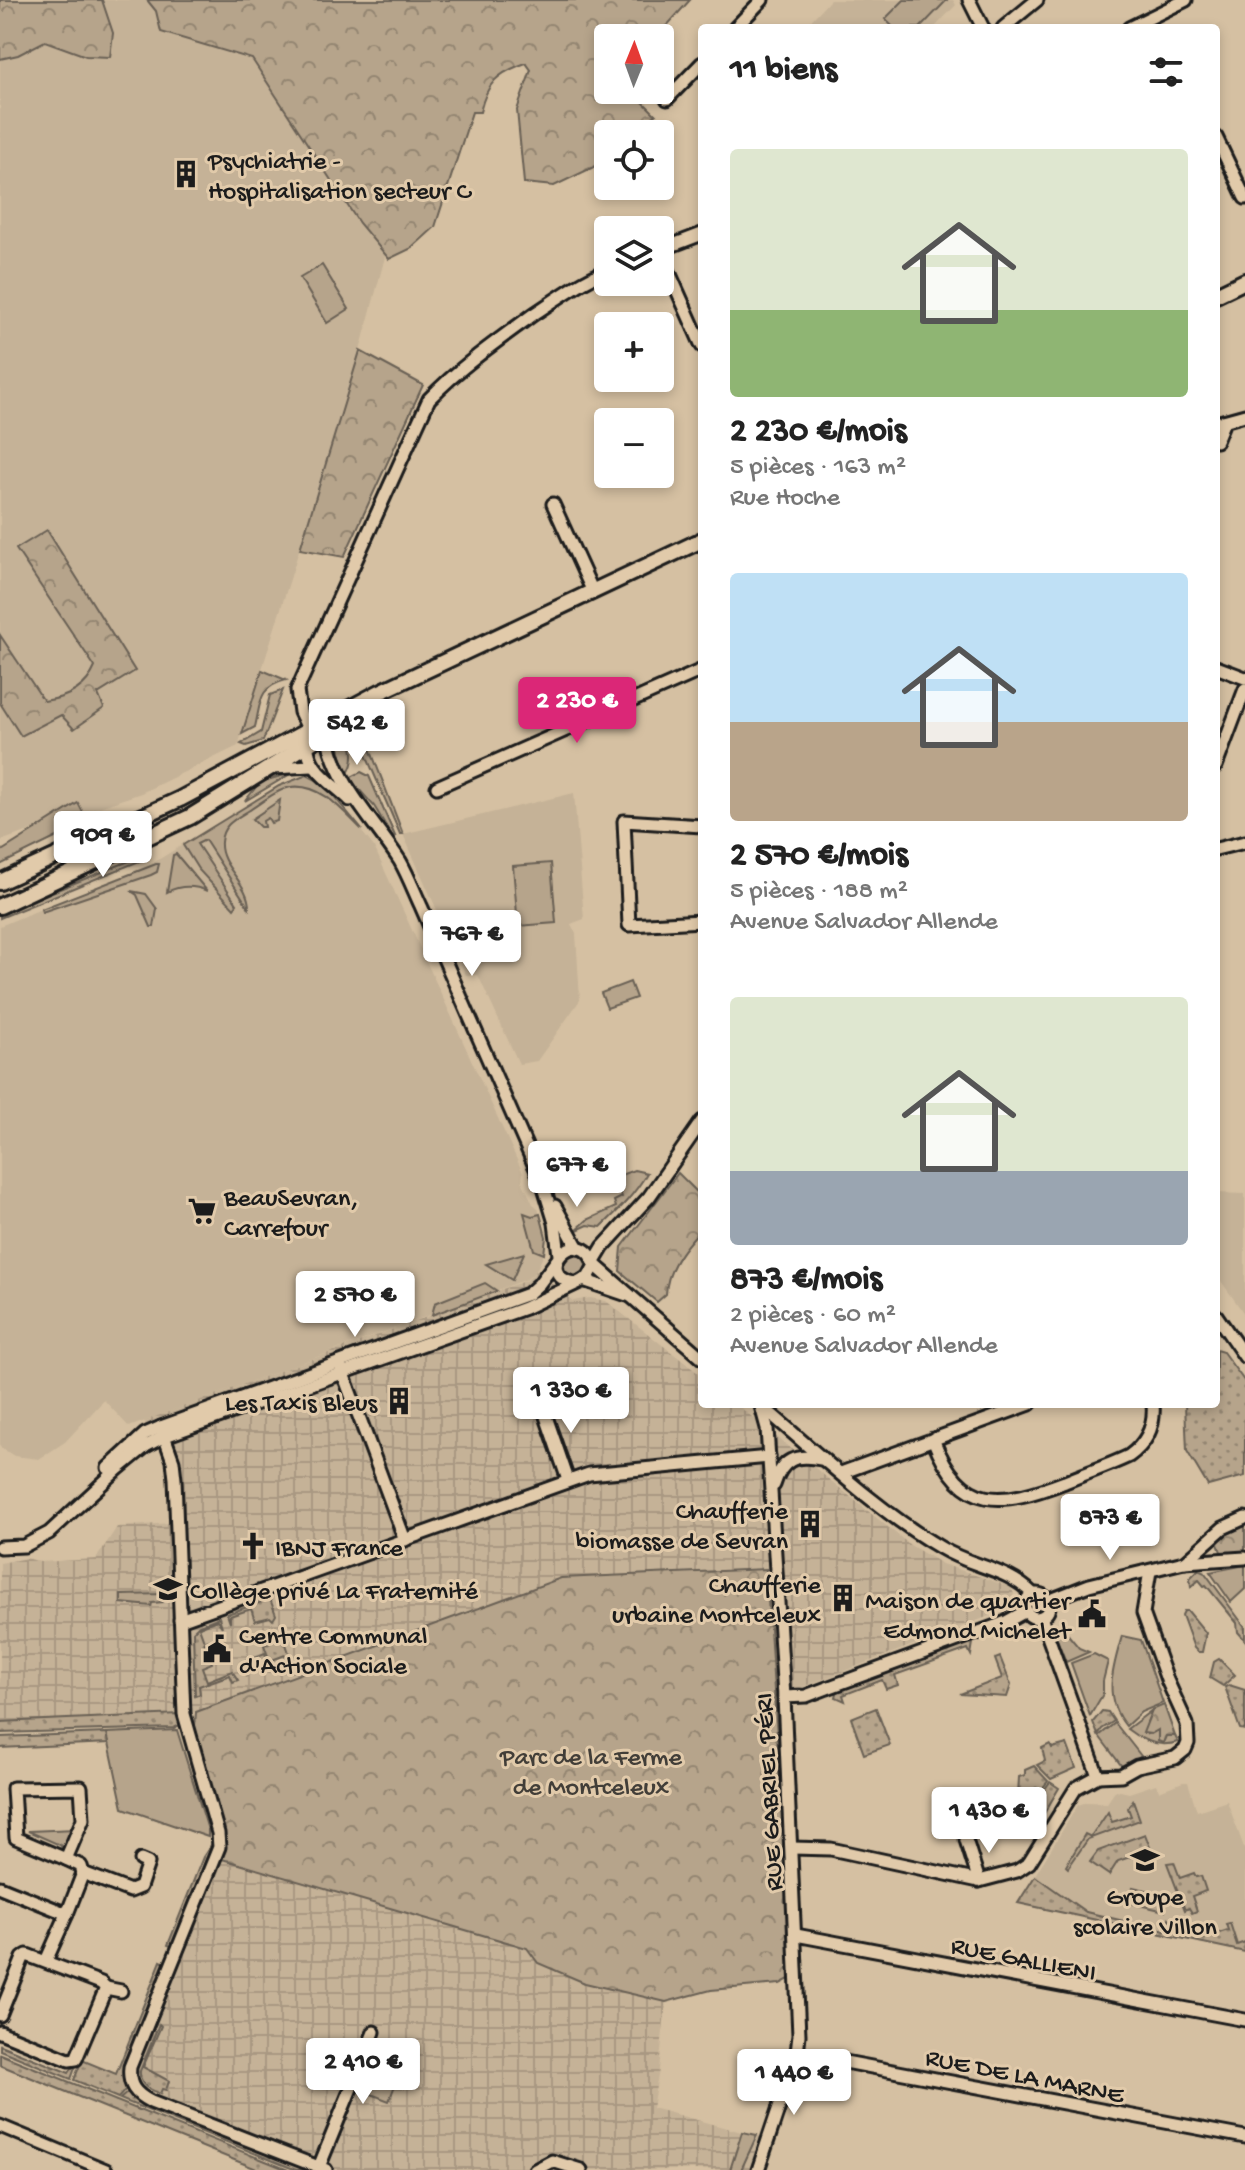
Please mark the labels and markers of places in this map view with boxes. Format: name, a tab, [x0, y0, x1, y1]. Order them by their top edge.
place label: Psychiatrie - Hospitalisation secteur C	[207, 148, 472, 209]
building icon: Psychiatrie - Hospitalisation secteur C	[171, 159, 201, 189]
pin: 2 230 €	[503, 677, 651, 745]
pin: 542 €	[301, 699, 413, 767]
pin: 909 €	[47, 811, 159, 879]
pin: 767 €	[416, 910, 528, 978]
pin: 677 €	[521, 1141, 633, 1209]
place label: BeauSevran, Carrefour	[223, 1185, 358, 1246]
supermarket icon: BeauSevran, Carrefour	[187, 1196, 217, 1226]
pin: 2 570 €	[281, 1271, 429, 1339]
pin: 1 330 €	[497, 1367, 645, 1435]
building icon: Les Taxis Bleus	[384, 1386, 414, 1416]
place label: Les Taxis Bleus	[225, 1390, 378, 1421]
pin: 873 €	[1054, 1494, 1166, 1562]
place label: Chaufferie biomasse de Sevran	[576, 1498, 789, 1559]
building icon: Chaufferie biomasse de Sevran	[795, 1509, 825, 1539]
church icon: IBNJ France	[238, 1531, 268, 1561]
place label: IBNJ France	[275, 1535, 404, 1566]
place label: Chaufferie urbaine Montceleux	[612, 1572, 822, 1633]
school or university icon: Collège privé La Fraternité	[153, 1574, 183, 1604]
place label: Collège privé La Fraternité	[190, 1578, 478, 1609]
building icon: Chaufferie urbaine Montceleux	[828, 1583, 858, 1613]
place label: Maison de quartier Edmond Michelet	[865, 1588, 1073, 1649]
public building icon: Maison de quartier Edmond Michelet	[1077, 1599, 1107, 1629]
place label: Centre Communal d'Action Sociale	[239, 1623, 427, 1684]
public building icon: Centre Communal d'Action Sociale	[202, 1634, 232, 1664]
pin: 1 430 €	[915, 1787, 1063, 1855]
school or university icon: Groupe scolaire Villon	[1130, 1845, 1160, 1875]
place label: Groupe scolaire Villon	[1073, 1884, 1218, 1945]
pin: 2 410 €	[289, 2038, 437, 2106]
pin: 1 440 €	[720, 2049, 868, 2117]

